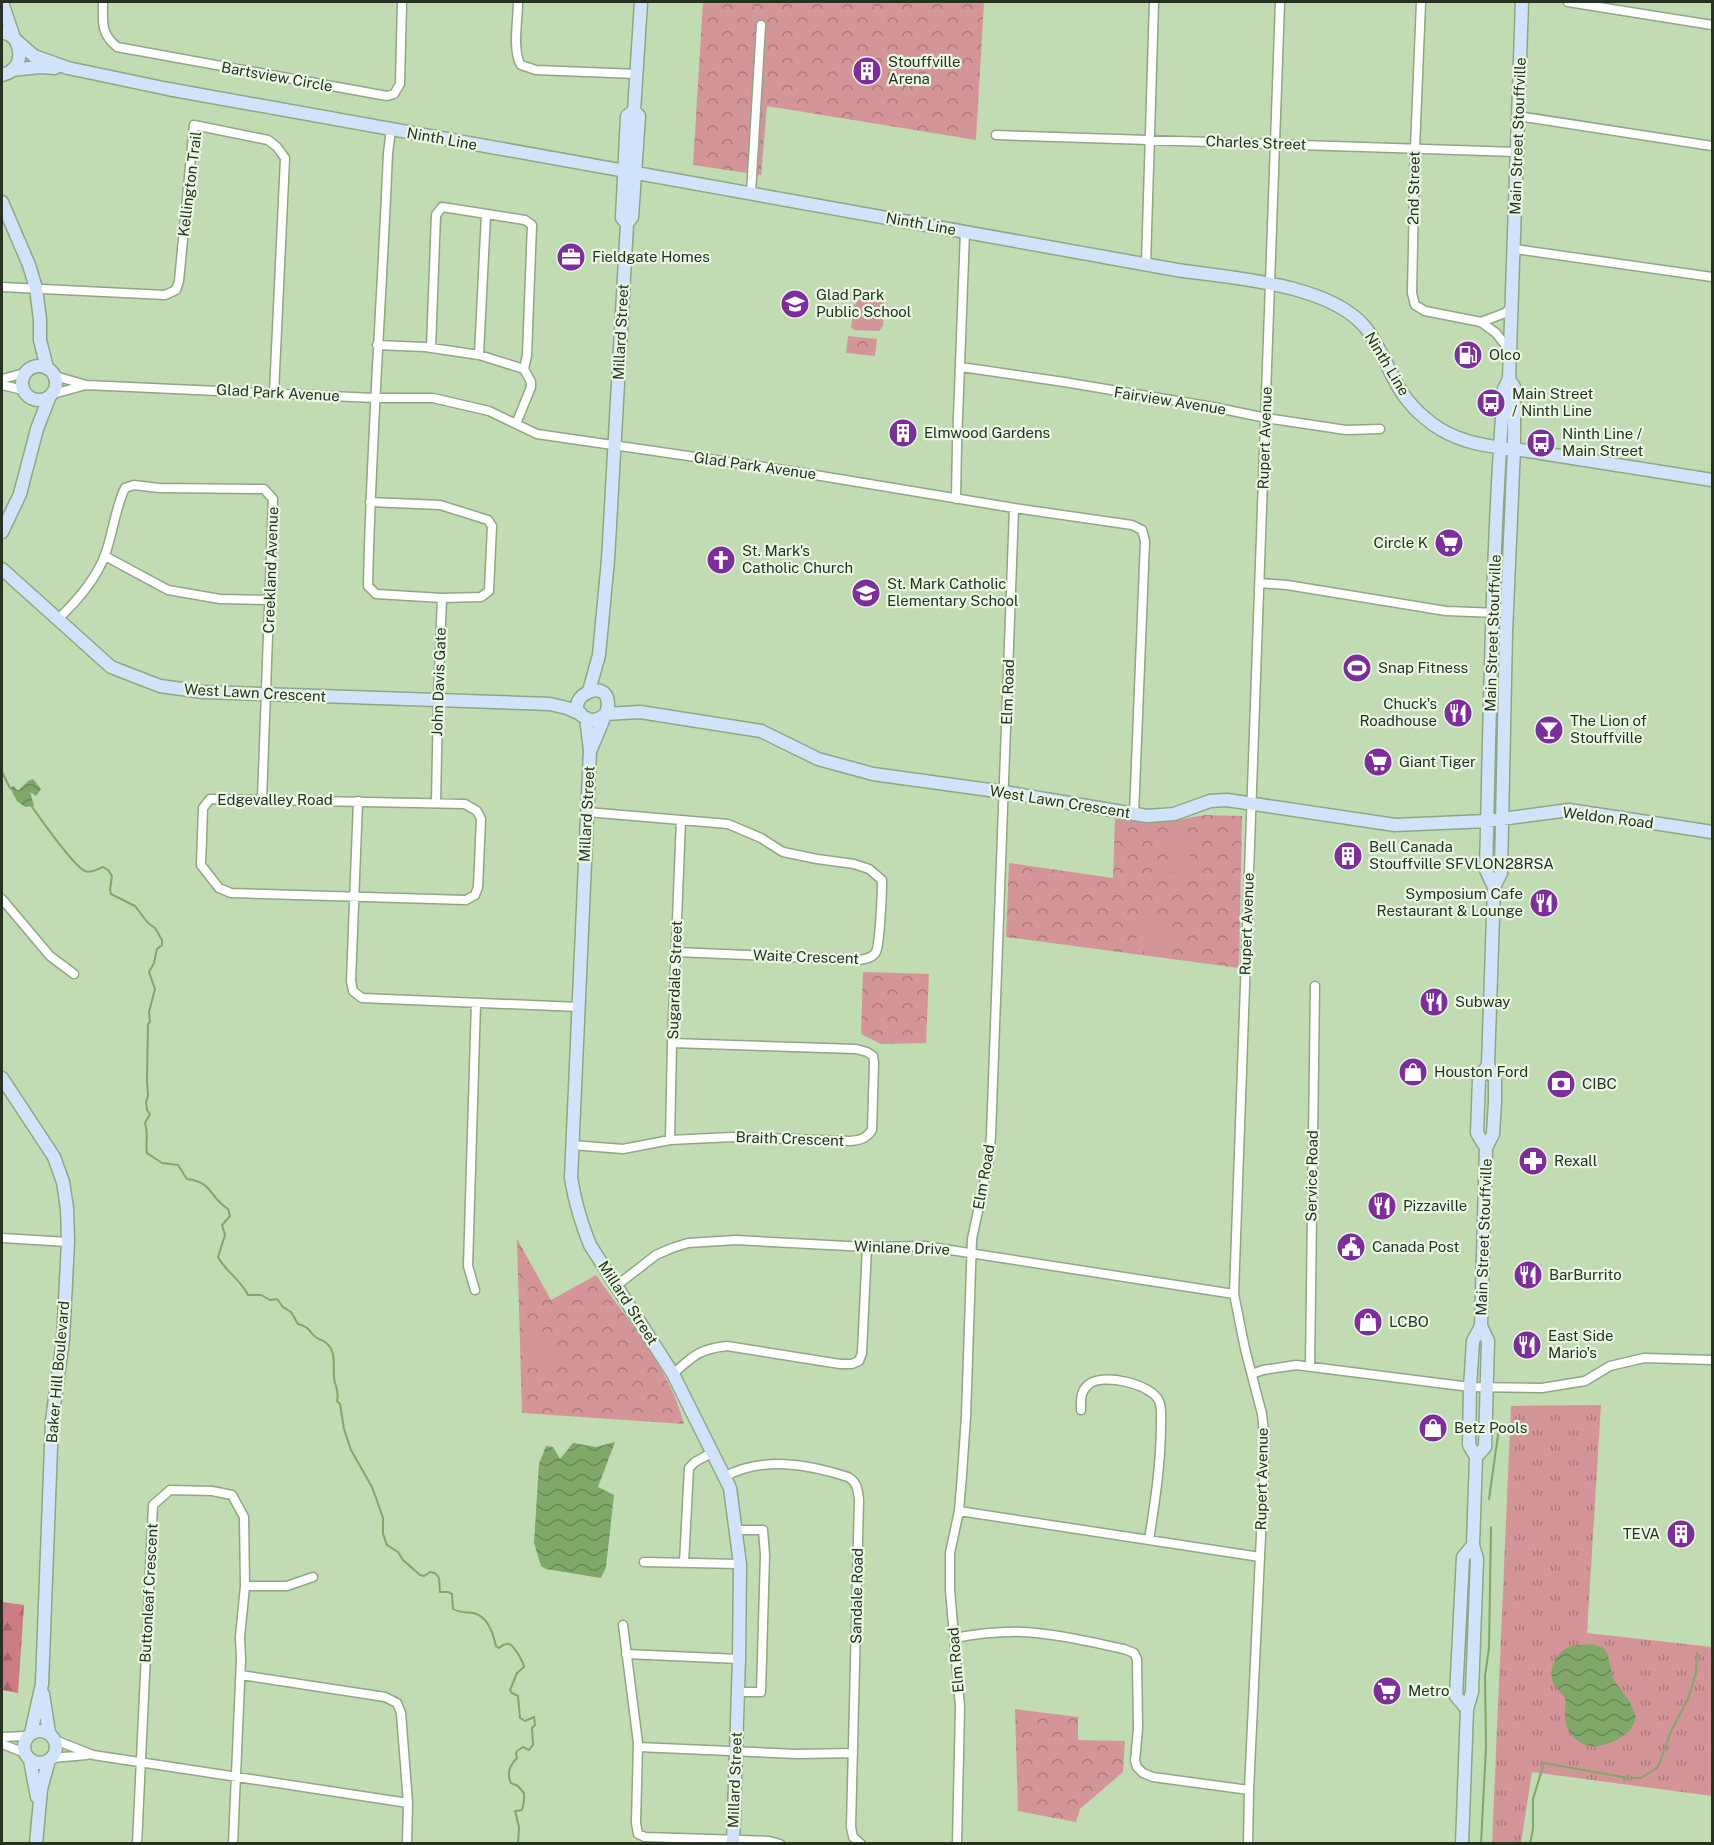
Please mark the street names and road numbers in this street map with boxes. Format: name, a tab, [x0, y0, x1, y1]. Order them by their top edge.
street label: Main Street Stouffville	[1506, 57, 1529, 215]
street label: Bartsview Circle	[220, 58, 334, 95]
street label: Ninth Line	[406, 124, 479, 153]
street label: Kellington Trail	[175, 130, 204, 238]
street label: Charles Street	[1205, 132, 1307, 153]
street label: 2nd Street	[1404, 151, 1423, 225]
street label: Ninth Line	[885, 209, 958, 238]
street label: Millard Street	[609, 283, 632, 381]
street label: Ninth Line	[1362, 329, 1413, 399]
street label: Glad Park Avenue	[216, 381, 340, 404]
street label: Fairview Avenue	[1113, 383, 1227, 418]
street label: Rupert Avenue	[1254, 386, 1275, 490]
street label: Glad Park Avenue	[693, 448, 817, 483]
street label: Creekland Avenue	[260, 506, 281, 634]
street label: Main Street Stouffville	[1481, 554, 1504, 712]
street label: John Davis Gate	[428, 627, 449, 737]
street label: Elm Road	[998, 659, 1017, 725]
street label: West Lawn Crescent	[184, 680, 327, 705]
street label: Millard Street	[575, 765, 598, 863]
street label: West Lawn Crescent	[988, 782, 1132, 821]
street label: Edgevalley Road	[217, 791, 333, 808]
street label: Weldon Road	[1562, 803, 1655, 832]
street label: Rupert Avenue	[1236, 872, 1257, 976]
street label: Sugardale Street	[664, 920, 685, 1040]
street label: Waite Crescent	[753, 946, 860, 967]
street label: Braith Crescent	[735, 1128, 845, 1149]
street label: Service Road	[1302, 1130, 1321, 1222]
street label: Elm Road	[969, 1143, 998, 1211]
street label: Main Street Stouffville	[1472, 1158, 1495, 1316]
street label: Winlane Drive	[854, 1237, 950, 1258]
street label: Millard Street	[595, 1258, 662, 1348]
street label: Baker Hill Boulevard	[43, 1300, 72, 1444]
street label: Rupert Avenue	[1252, 1427, 1271, 1531]
street label: Buttonleaf Crescent	[136, 1523, 161, 1663]
street label: Sandale Road	[847, 1548, 866, 1644]
street label: Elm Road	[944, 1627, 967, 1694]
street label: Millard Street	[724, 1731, 745, 1828]

